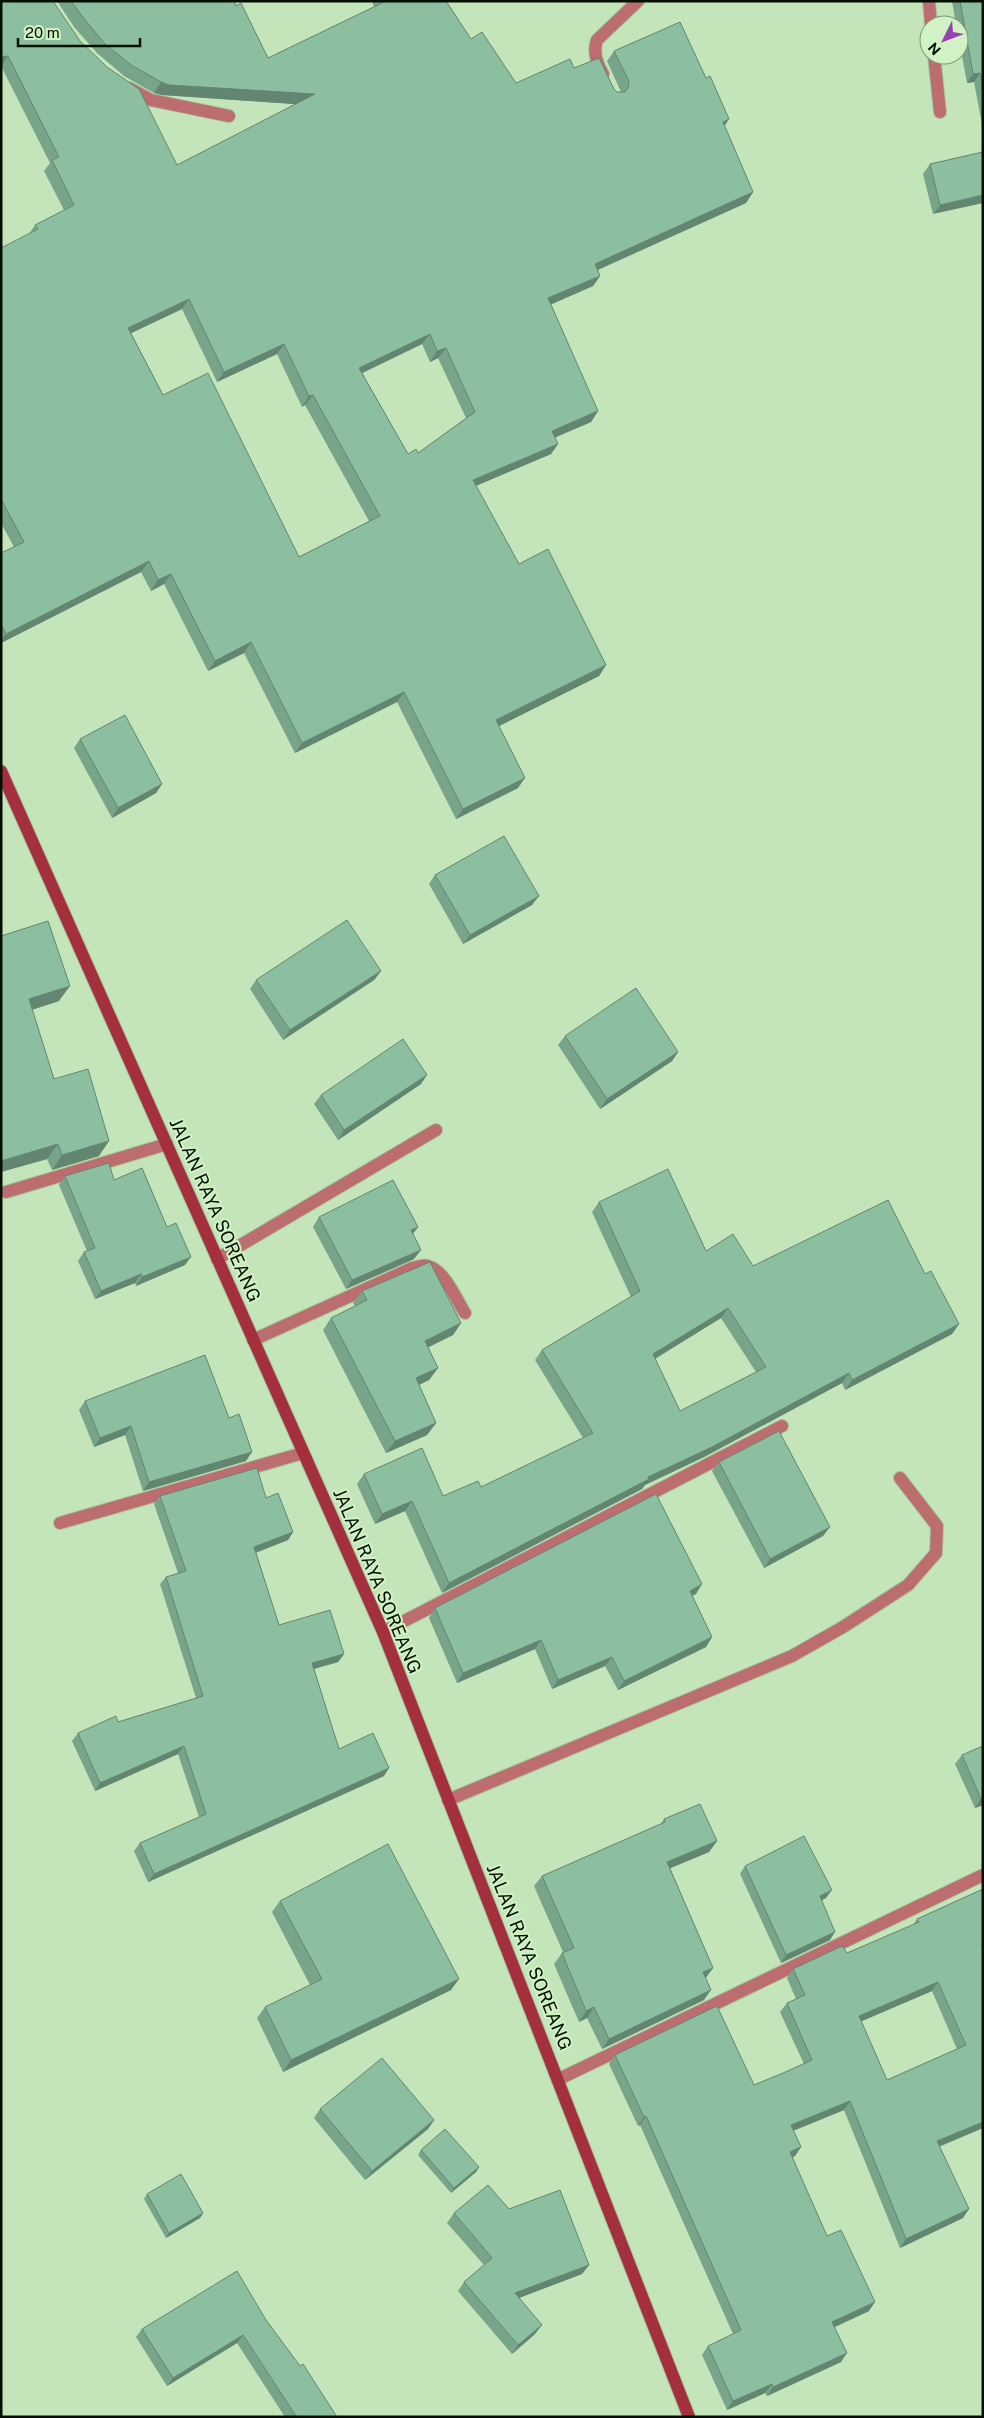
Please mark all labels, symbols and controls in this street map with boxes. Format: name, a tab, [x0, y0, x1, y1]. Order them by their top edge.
scale bar	[18, 15, 140, 47]
north arrow	[919, 15, 969, 65]
text: 20 m	[25, 24, 60, 41]
text: N	[925, 39, 944, 58]
street label: JALAN RAYA SOREANG	[165, 1115, 265, 1305]
street label: JALAN RAYA SOREANG	[329, 1485, 426, 1676]
street label: JALAN RAYA SOREANG	[483, 1861, 576, 2053]

